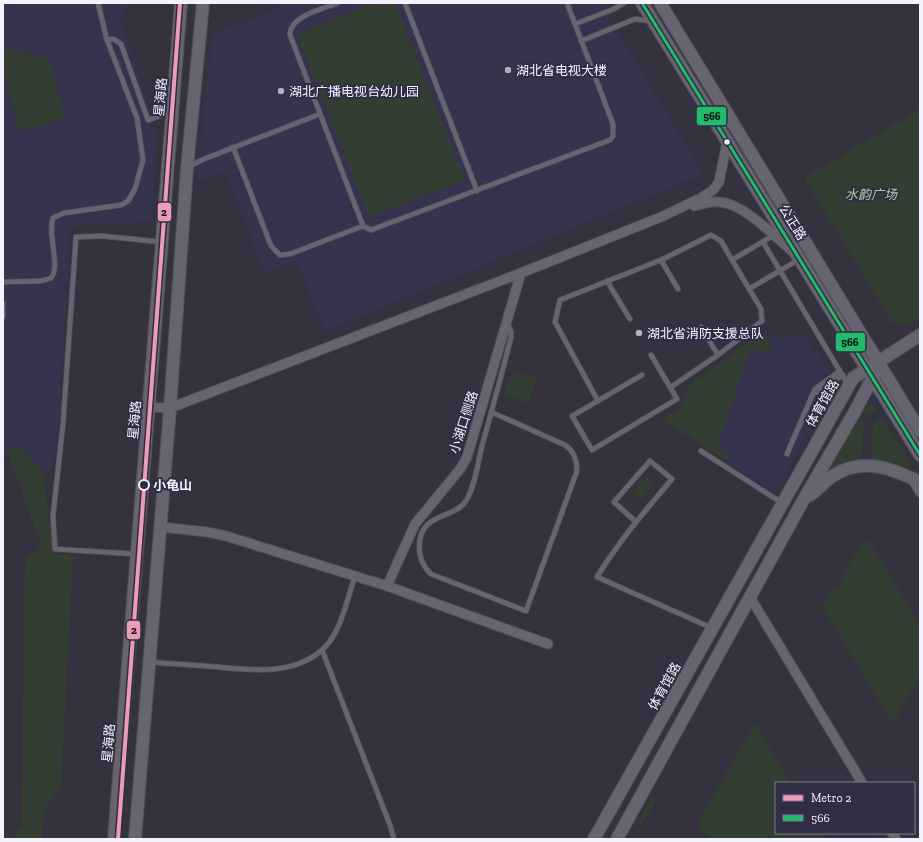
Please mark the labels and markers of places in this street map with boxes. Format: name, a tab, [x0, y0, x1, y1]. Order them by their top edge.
place label: 湖北省电视大楼	[516, 63, 607, 78]
marker: 湖北省电视大楼	[503, 65, 513, 75]
place label: 湖北广播电视台幼儿园	[289, 84, 419, 99]
marker: 湖北广播电视台幼儿园	[276, 86, 286, 96]
unlabelled marker	[722, 137, 732, 147]
place label: 湖北省消防支援总队	[647, 326, 764, 341]
marker: 湖北省消防支援总队	[634, 328, 644, 338]
place label: 小龟山	[153, 478, 192, 493]
marker: 小龟山	[138, 479, 150, 491]

